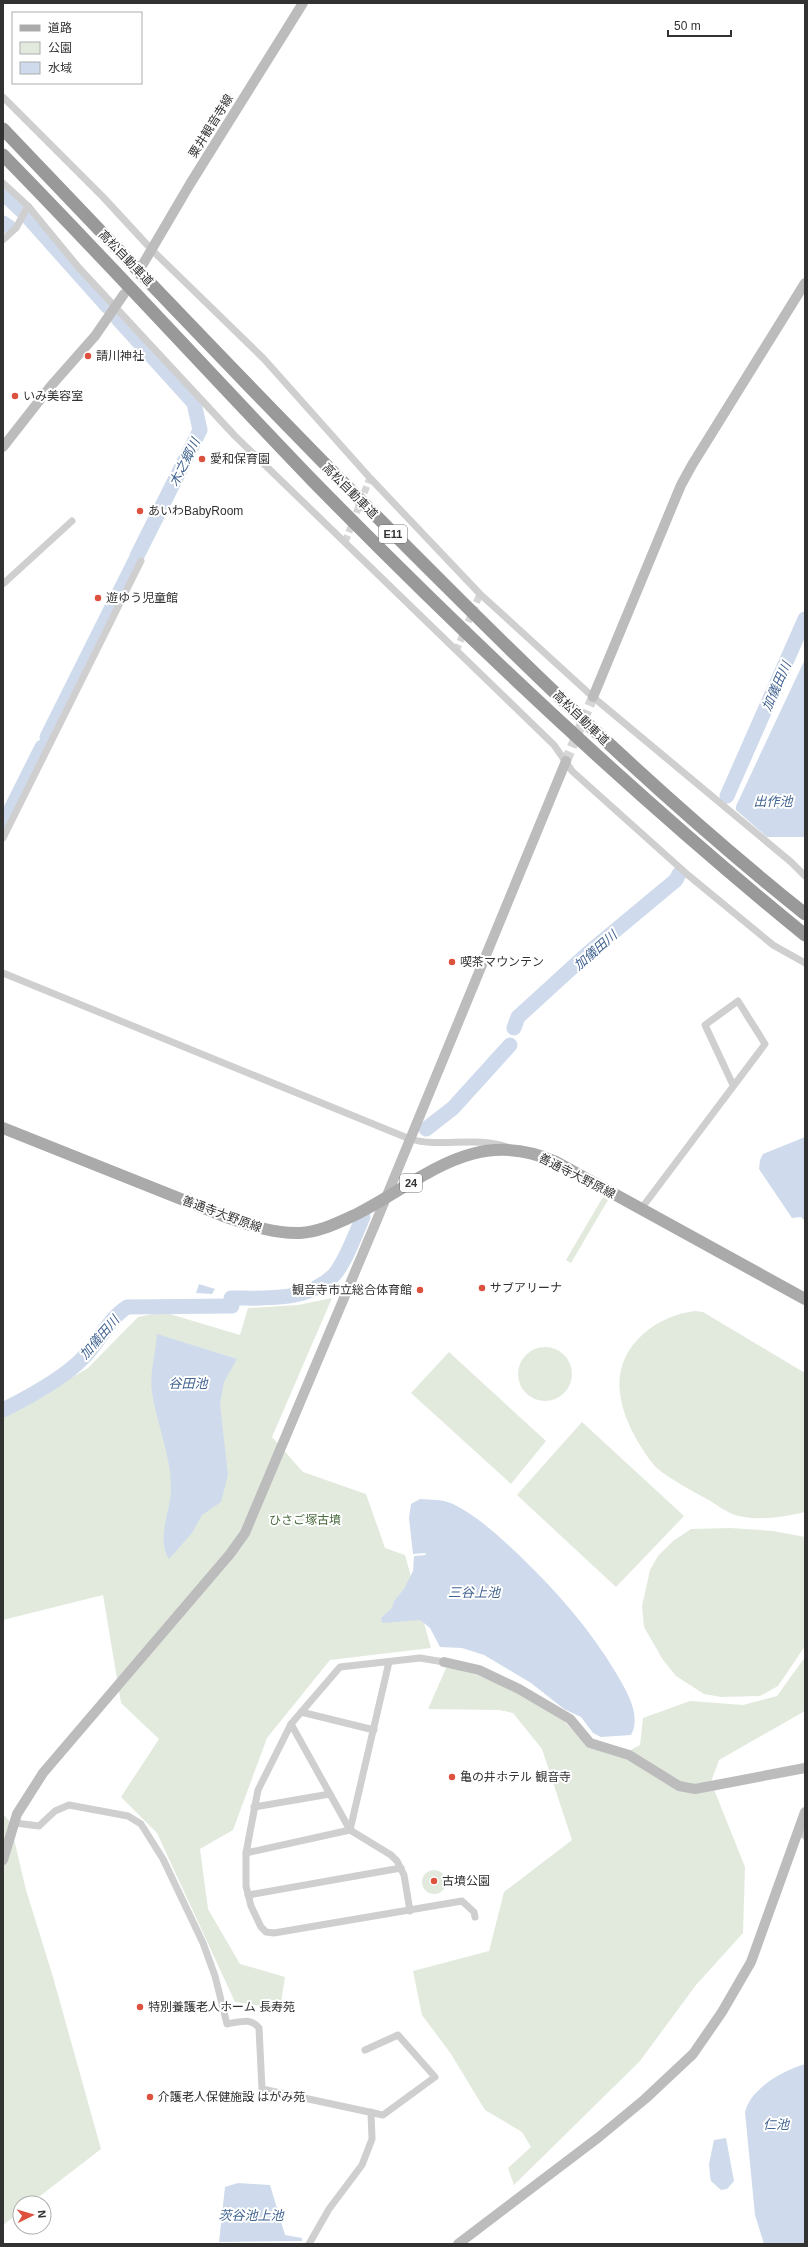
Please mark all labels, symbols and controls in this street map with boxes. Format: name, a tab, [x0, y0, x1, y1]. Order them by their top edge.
legend	[12, 12, 142, 84]
scale bar	[668, 12, 731, 38]
text: 50 m	[674, 19, 701, 33]
text: 道路	[48, 21, 72, 35]
text: 公園	[48, 41, 72, 55]
text: 水域	[48, 61, 72, 75]
street label: 粟井観音寺線	[186, 92, 236, 160]
street label: 高松自動車道	[96, 227, 156, 289]
place label: 請川神社	[96, 349, 144, 363]
marker: 請川神社	[83, 351, 93, 361]
place label: いみ美容室	[23, 389, 83, 403]
marker: いみ美容室	[10, 391, 20, 401]
water label: 木之郷川	[166, 434, 204, 489]
place label: 愛和保育園	[210, 452, 270, 466]
marker: 愛和保育園	[197, 454, 207, 464]
street label: 高松自動車道	[320, 461, 380, 521]
place label: あいわBabyRoom	[148, 504, 243, 518]
marker: あいわBabyRoom	[135, 506, 145, 516]
road number: E11	[379, 525, 407, 543]
place label: 遊ゆう児童館	[106, 591, 178, 605]
marker: 遊ゆう児童館	[93, 593, 103, 603]
water label: 加儀田川	[759, 658, 795, 713]
street label: 高松自動車道	[550, 688, 612, 748]
water label: 出作池	[753, 794, 794, 809]
water label: 加儀田川	[571, 926, 621, 973]
place label: 喫茶マウンテン	[460, 955, 544, 969]
marker: 喫茶マウンテン	[447, 957, 457, 967]
street label: 善通寺大野原線	[536, 1151, 618, 1201]
road number: 24	[400, 1174, 422, 1192]
street label: 善通寺大野原線	[180, 1193, 264, 1235]
place label: サブアリーナ	[490, 1281, 562, 1295]
place label: 観音寺市立総合体育館	[292, 1283, 412, 1297]
marker: サブアリーナ	[477, 1283, 487, 1293]
marker: 観音寺市立総合体育館	[415, 1285, 425, 1295]
water label: 加儀田川	[77, 1311, 123, 1362]
water label: 谷田池	[168, 1376, 209, 1391]
park label: ひさご塚古墳	[269, 1513, 341, 1527]
water label: 三谷上池	[448, 1585, 502, 1600]
place label: 亀の井ホテル 観音寺	[460, 1770, 571, 1784]
marker: 亀の井ホテル 観音寺	[447, 1772, 457, 1782]
place label: 古墳公園	[442, 1874, 490, 1888]
marker: 古墳公園	[429, 1876, 439, 1886]
place label: 特別養護老人ホーム 長寿苑	[148, 2000, 295, 2014]
marker: 特別養護老人ホーム 長寿苑	[135, 2002, 145, 2012]
place label: 介護老人保健施設 はがみ苑	[158, 2090, 305, 2104]
marker: 介護老人保健施設 はがみ苑	[145, 2092, 155, 2102]
water label: 仁池	[763, 2117, 791, 2132]
north arrow	[12, 2195, 52, 2235]
water label: 茨谷池上池	[218, 2208, 285, 2223]
text: N	[36, 2210, 48, 2219]

